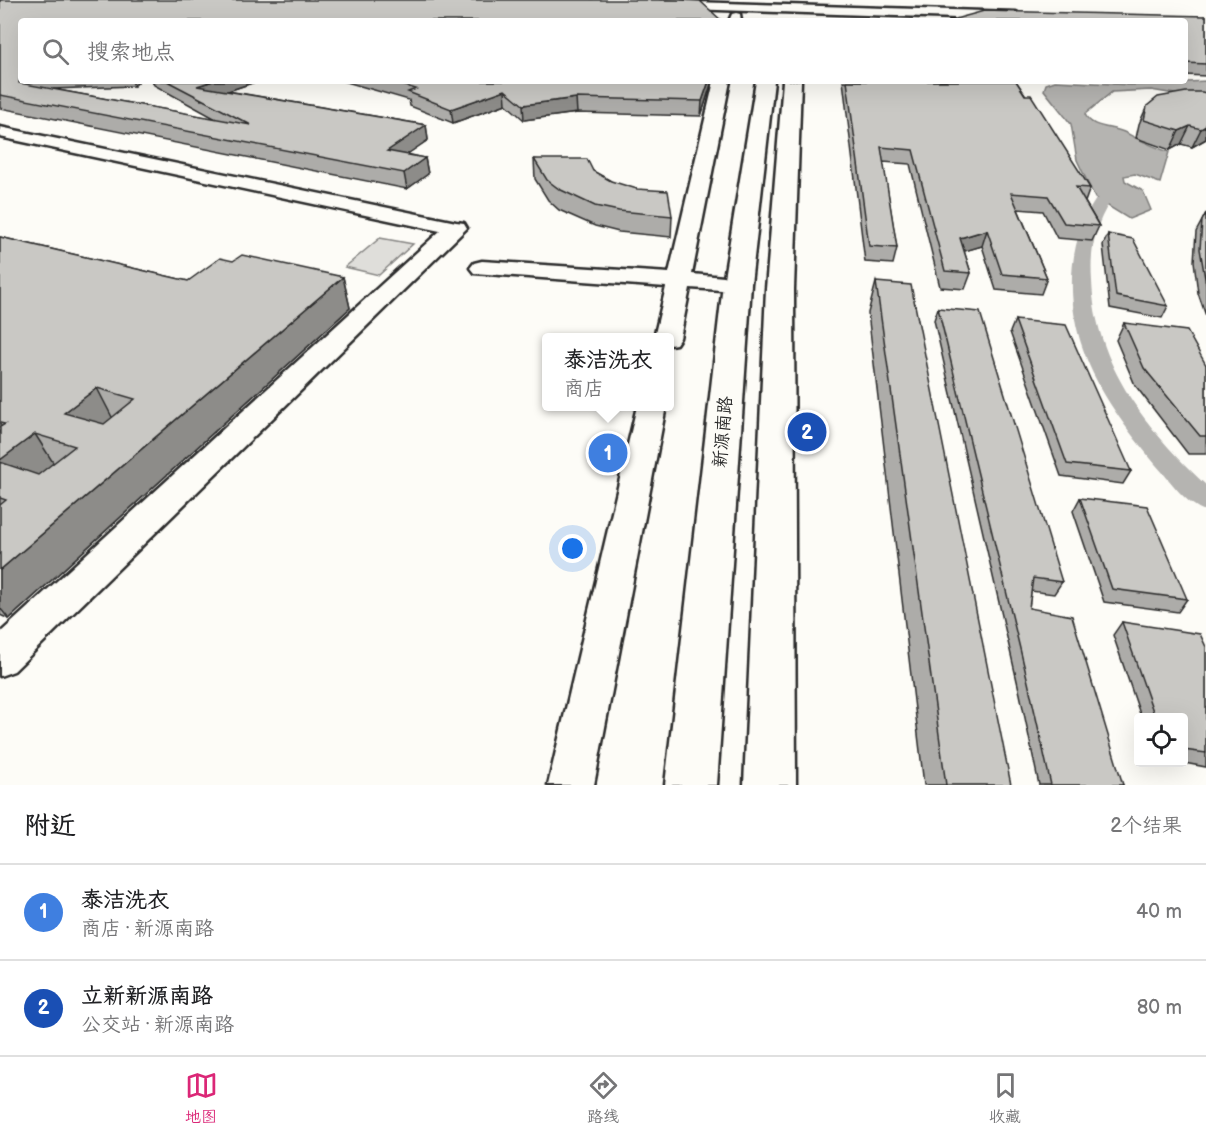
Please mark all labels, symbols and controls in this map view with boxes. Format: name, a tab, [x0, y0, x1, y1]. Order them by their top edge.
search box	[18, 18, 1188, 84]
icon: search	[39, 35, 72, 68]
text: 搜索地点	[87, 39, 175, 66]
popup	[542, 333, 674, 411]
text: 泰洁洗衣	[564, 347, 652, 374]
text: 商店	[564, 377, 604, 401]
street label: 新源南路	[709, 395, 737, 469]
pin: 2	[788, 410, 826, 454]
pin: 1	[588, 430, 628, 476]
your location	[558, 534, 587, 563]
map controls	[1134, 713, 1188, 767]
button: locate	[1134, 713, 1188, 767]
text: 附近	[24, 811, 76, 842]
text: 2个结果	[1110, 814, 1182, 838]
text: 泰洁洗衣	[81, 887, 169, 914]
text: 1	[39, 900, 48, 924]
text: 40 m	[1136, 900, 1182, 924]
text: 商店 · 新源南路	[81, 917, 214, 941]
text: 立新新源南路	[81, 983, 213, 1010]
text: 2	[38, 996, 49, 1020]
text: 80 m	[1137, 996, 1182, 1020]
text: 公交站 · 新源南路	[81, 1013, 234, 1037]
tab: 地图	[185, 1069, 218, 1127]
tab: 路线	[587, 1069, 620, 1127]
tab: 收藏	[989, 1069, 1022, 1127]

